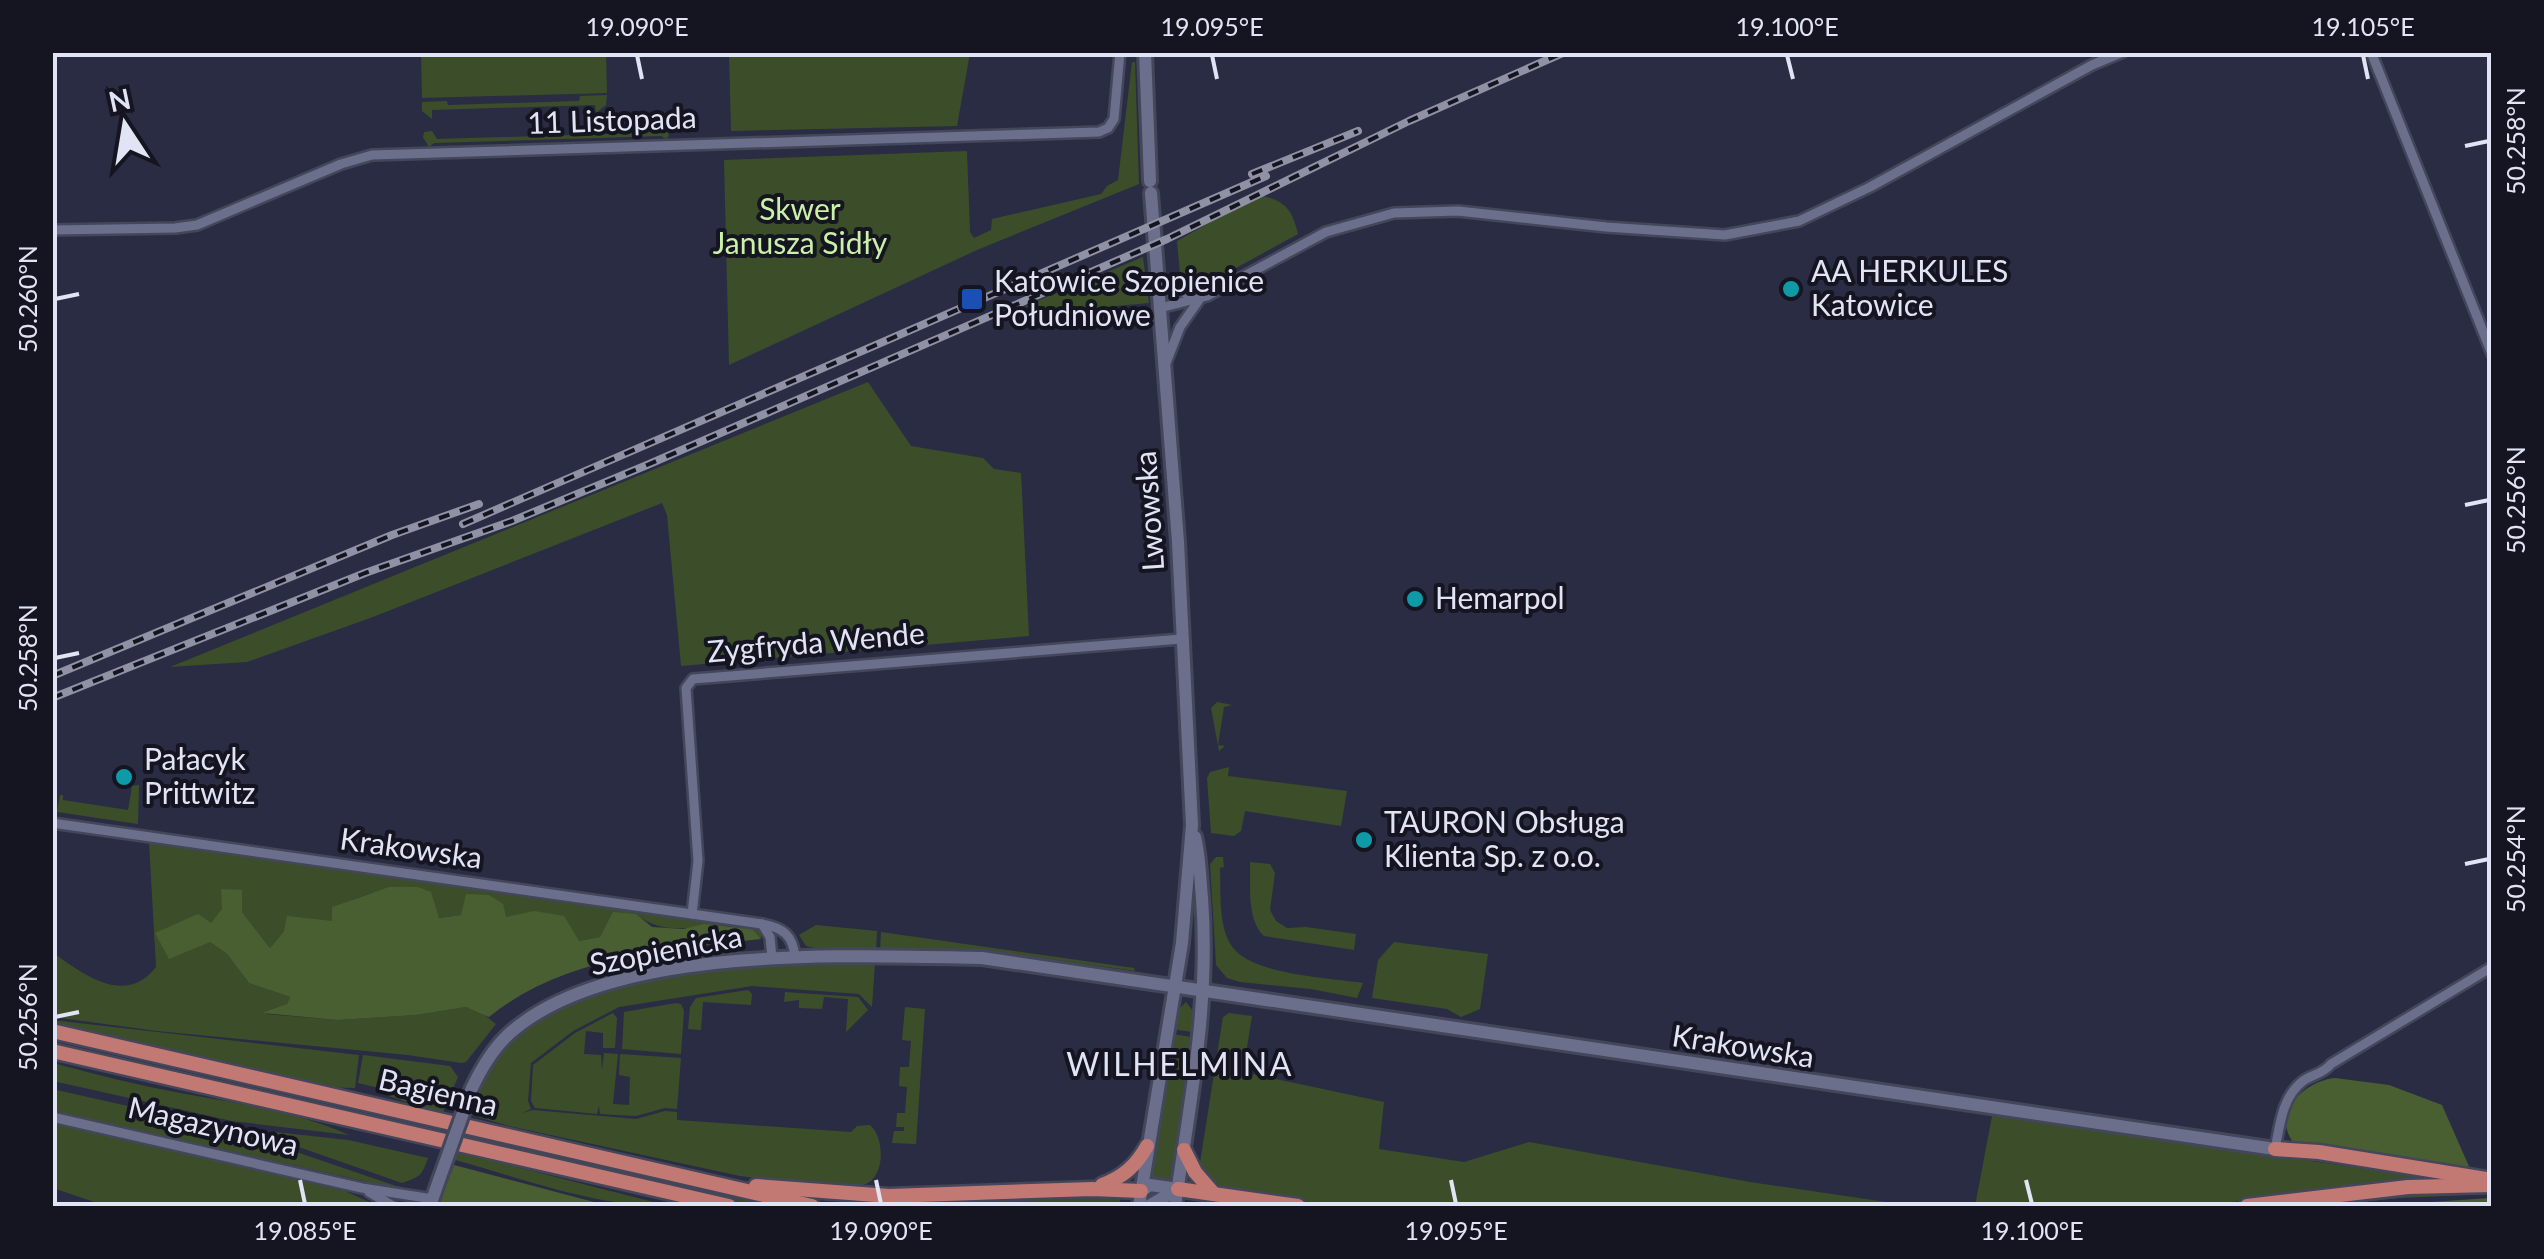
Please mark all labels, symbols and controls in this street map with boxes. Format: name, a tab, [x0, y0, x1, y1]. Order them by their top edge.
text: 19.090°E	[585, 11, 689, 41]
text: 19.095°E	[1160, 11, 1264, 41]
text: 19.100°E	[1735, 11, 1839, 41]
text: 19.105°E	[2311, 11, 2415, 41]
north arrow	[75, 75, 175, 175]
text: N	[106, 81, 134, 118]
text: 50.258°N	[2500, 87, 2530, 195]
street label: 11 Listopada	[527, 98, 697, 140]
park label: Skwer Janusza Sidły	[713, 190, 888, 260]
text: 50.260°N	[12, 245, 42, 353]
place label: AA HERKULES Katowice	[1811, 252, 2008, 322]
place label: Katowice Szopienice Południowe	[994, 262, 1264, 332]
marker: AA HERKULES Katowice	[1780, 278, 1802, 300]
marker: Katowice Szopienice Południowe	[959, 286, 985, 312]
text: 50.256°N	[2500, 446, 2530, 554]
street label: Lwowska	[1126, 450, 1170, 572]
place label: Hemarpol	[1435, 579, 1565, 615]
marker: Hemarpol	[1404, 588, 1426, 610]
text: 50.258°N	[12, 604, 42, 712]
street label: Zygfryda Wende	[706, 614, 926, 668]
place label: Pałacyk Prittwitz	[144, 740, 255, 810]
marker: Pałacyk Prittwitz	[113, 766, 135, 788]
place label: TAURON Obsługa Klienta Sp. z o.o.	[1384, 803, 1625, 873]
text: 50.254°N	[2500, 805, 2530, 913]
street label: Krakowska	[338, 819, 485, 875]
marker: TAURON Obsługa Klienta Sp. z o.o.	[1353, 829, 1375, 851]
street label: Szopienicka	[586, 917, 745, 981]
text: 50.256°N	[12, 963, 42, 1071]
street label: Krakowska	[1670, 1016, 1817, 1074]
district label: WILHELMINA	[1066, 1044, 1294, 1083]
street label: Bagienna	[375, 1060, 502, 1122]
street label: Magazynowa	[125, 1088, 302, 1162]
text: 19.085°E	[253, 1215, 357, 1245]
text: 19.090°E	[829, 1215, 933, 1245]
text: 19.095°E	[1404, 1215, 1508, 1245]
text: 19.100°E	[1980, 1215, 2084, 1245]

